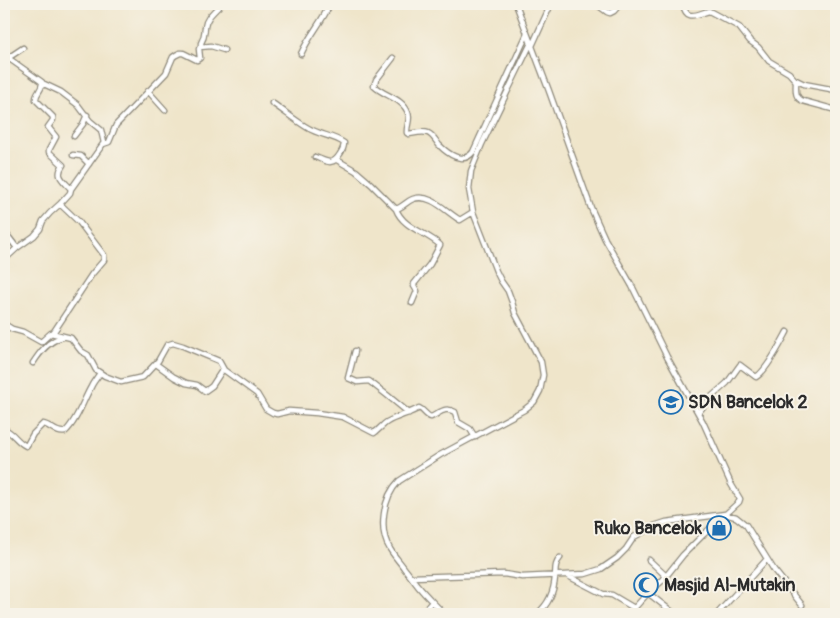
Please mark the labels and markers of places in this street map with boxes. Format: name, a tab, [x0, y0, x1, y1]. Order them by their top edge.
school or university icon: SDN Bancelok 2	[658, 389, 684, 415]
place label: SDN Bancelok 2	[688, 391, 808, 414]
shop icon: Ruko Bancelok	[706, 515, 732, 541]
place label: Ruko Bancelok	[594, 517, 702, 540]
mosque icon: Masjid Al-Mutakin	[633, 572, 659, 598]
place label: Masjid Al-Mutakin	[664, 574, 795, 597]

